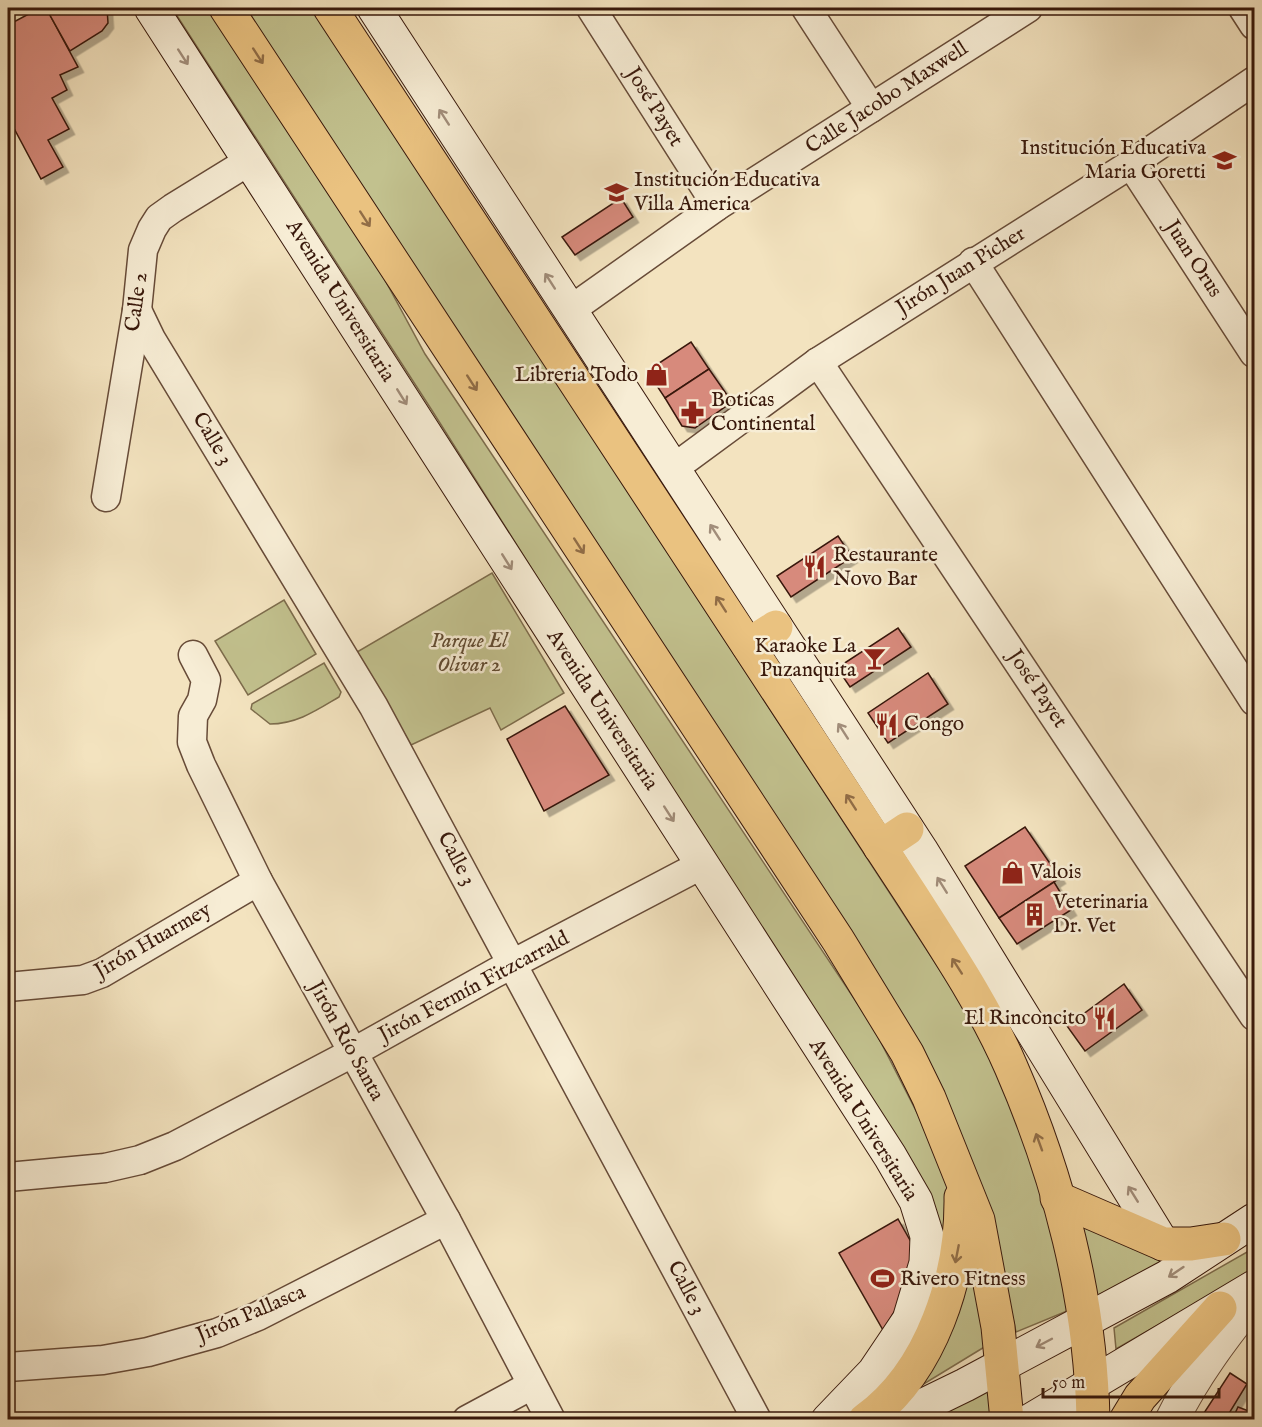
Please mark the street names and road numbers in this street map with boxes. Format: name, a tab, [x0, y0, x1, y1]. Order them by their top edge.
street label: Calle Jacobo Maxwell	[801, 35, 973, 161]
street label: José Payet	[618, 61, 689, 152]
street label: Juan Orus	[1157, 213, 1228, 303]
street label: Avenida Universitaria	[279, 214, 401, 388]
street label: Jirón Juan Picher	[890, 220, 1031, 323]
street label: Calle 2	[119, 270, 155, 333]
street label: Calle 3	[186, 407, 238, 471]
street label: Avenida Universitaria	[539, 624, 665, 796]
street label: José Payet	[1000, 643, 1073, 733]
street label: Calle 3	[431, 827, 481, 891]
street label: Jirón Huarmey	[88, 896, 217, 986]
street label: Jirón Fermín Fitzcarrald	[372, 925, 575, 1050]
street label: Jirón Río Santa	[301, 974, 391, 1107]
street label: Avenida Universitaria	[802, 1033, 924, 1207]
street label: Calle 3	[661, 1256, 711, 1320]
street label: Jirón Pallasca	[191, 1279, 310, 1350]

